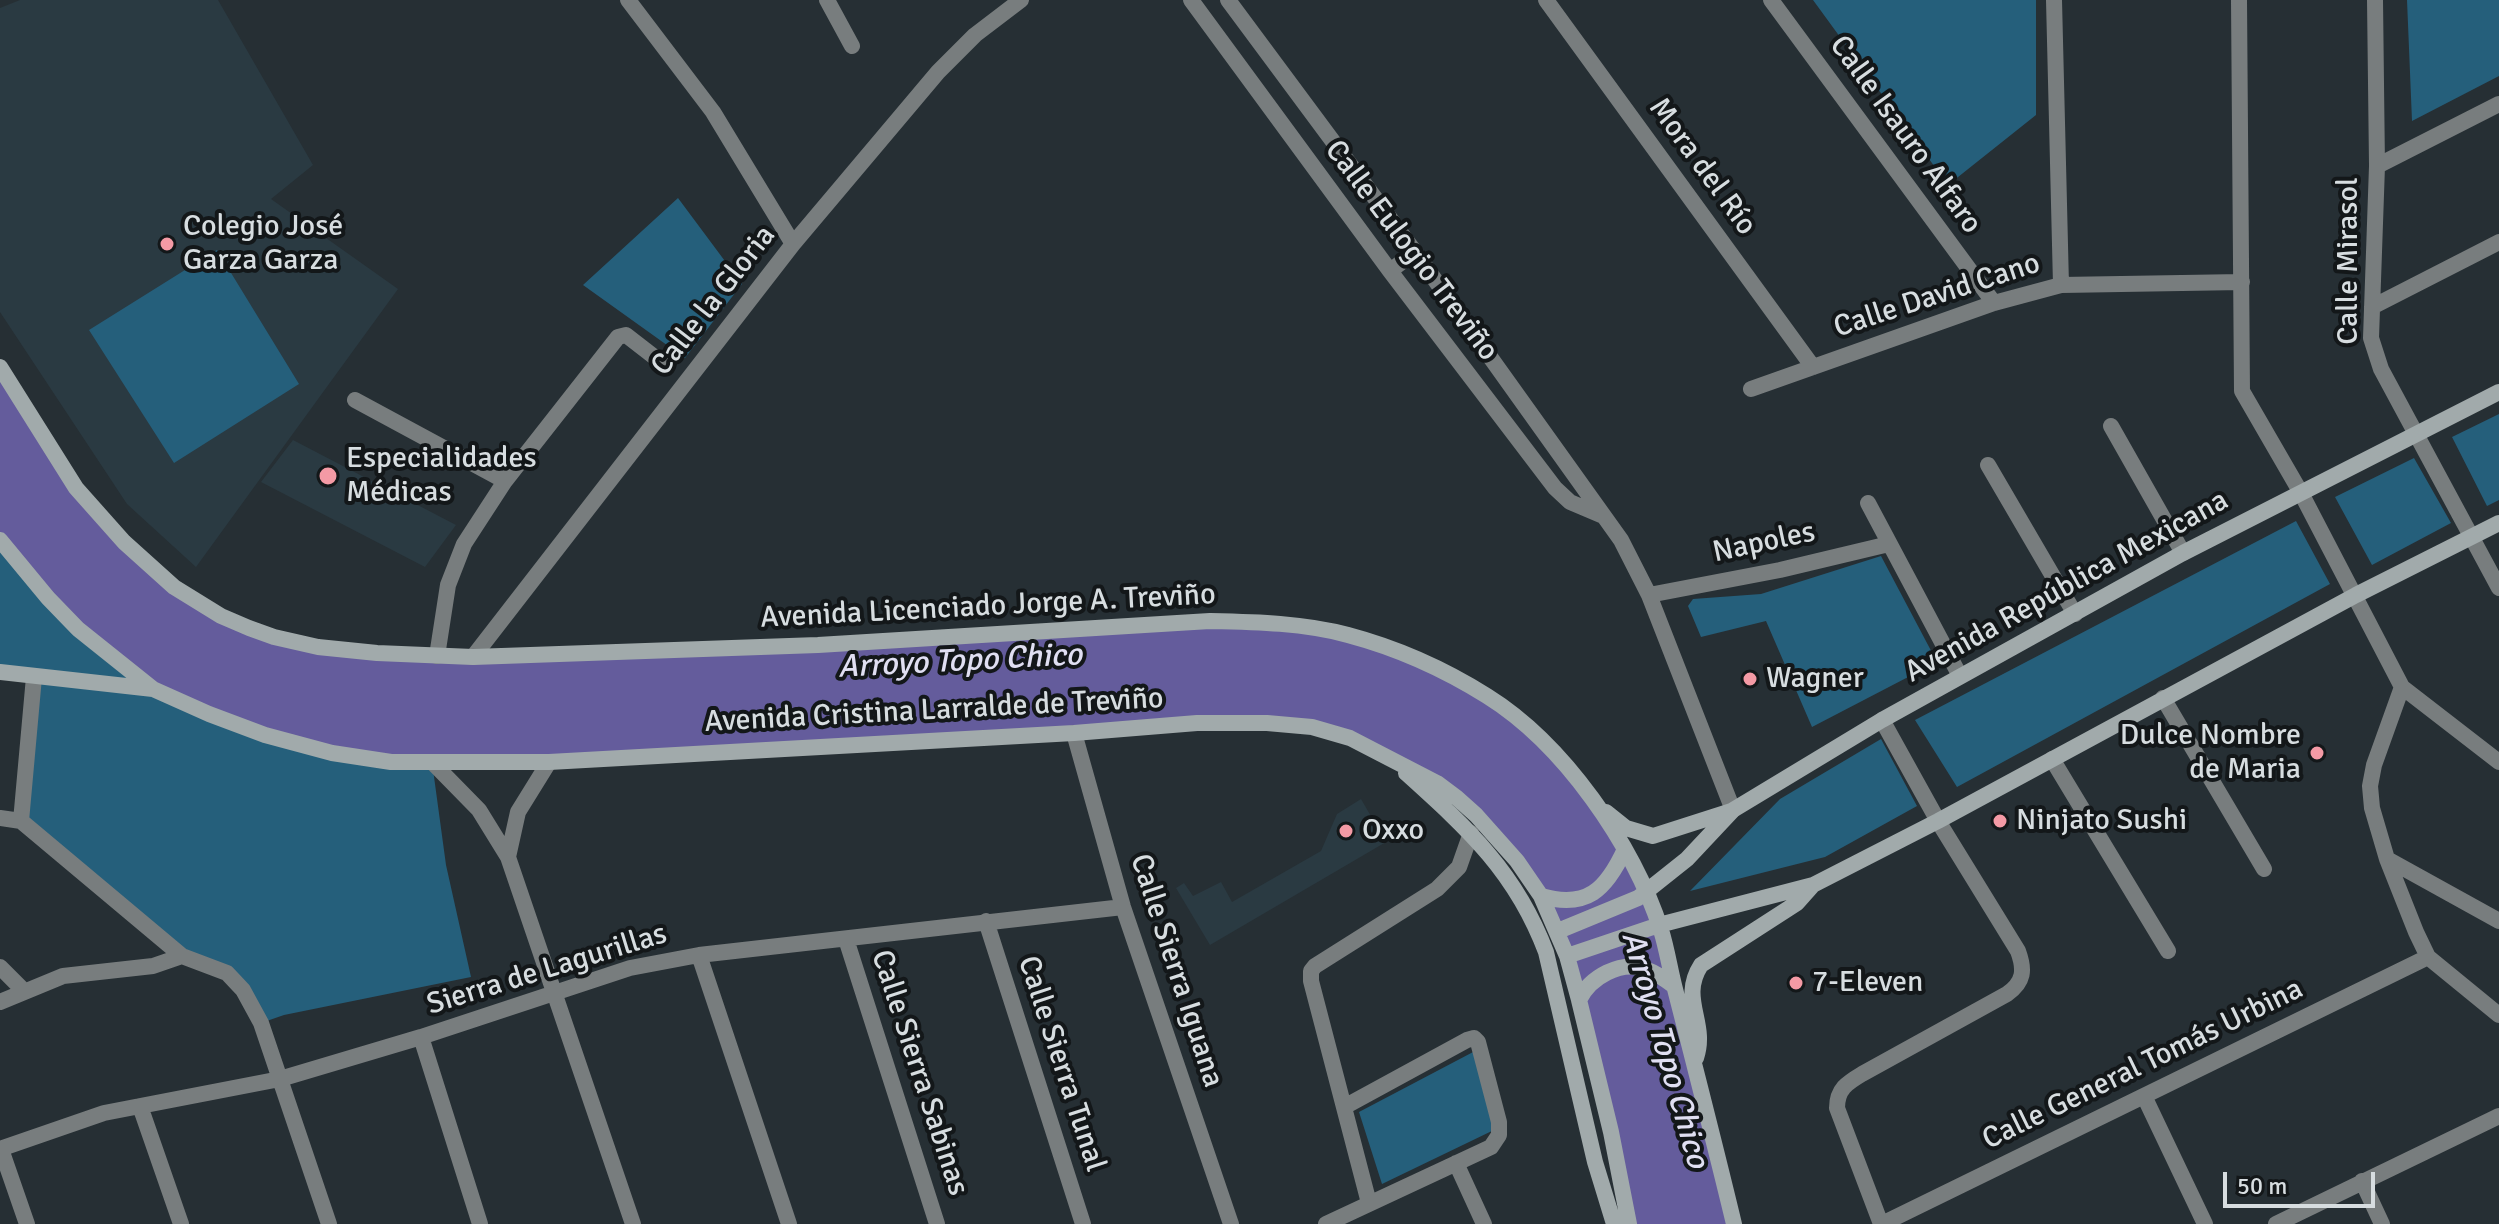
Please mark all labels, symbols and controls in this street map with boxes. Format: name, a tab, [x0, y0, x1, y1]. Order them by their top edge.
street label: Calle Isauro Alfaro	[1821, 29, 1989, 241]
street label: Mora del Río	[1640, 91, 1764, 243]
street label: Calle Eulogio Treviño	[1316, 134, 1506, 368]
street label: Calle Mirasol	[2331, 177, 2367, 345]
place label: Colegio José Garza Garza	[183, 209, 343, 280]
street label: Calle la Gloria	[644, 219, 784, 383]
marker: Colegio José Garza Garza	[158, 235, 176, 253]
street label: Calle David Cano	[1829, 246, 2045, 346]
place label: Especialidades Médicas	[346, 441, 537, 512]
marker: Especialidades Médicas	[317, 465, 339, 487]
street label: Avenida República Mexicana	[1899, 483, 2235, 691]
street label: Napoles	[1710, 515, 1818, 571]
street label: Avenida Licenciado Jorge A. Treviño	[760, 577, 1216, 637]
water label: Arroyo Topo Chico	[837, 636, 1083, 688]
place label: Wagner	[1766, 661, 1864, 697]
marker: Wagner	[1741, 670, 1759, 688]
street label: Avenida Cristina Larralde de Treviño	[704, 681, 1164, 741]
place label: Dulce Nombre de Maria	[2120, 718, 2301, 788]
marker: Dulce Nombre de Maria	[2308, 744, 2326, 762]
place label: Ninjato Sushi	[2016, 803, 2187, 839]
marker: Ninjato Sushi	[1991, 812, 2009, 830]
place label: Oxxo	[1362, 813, 1424, 849]
marker: Oxxo	[1337, 822, 1355, 840]
street label: Calle Sierra Iguana	[1121, 850, 1231, 1092]
street label: Sierra de Lagurillas	[423, 916, 671, 1024]
water label: Arroyo Topo Chico	[1612, 927, 1716, 1173]
street label: Calle Sierra Sabinas	[862, 946, 976, 1200]
street label: Calle Sierra Tunal	[1009, 952, 1113, 1176]
place label: 7-Eleven	[1812, 965, 1923, 1001]
street label: Calle General Tomás Urbina	[1977, 972, 2309, 1158]
marker: 7-Eleven	[1787, 974, 1805, 992]
scale bar	[2227, 1156, 2379, 1206]
text: 50 m	[2237, 1171, 2287, 1201]

